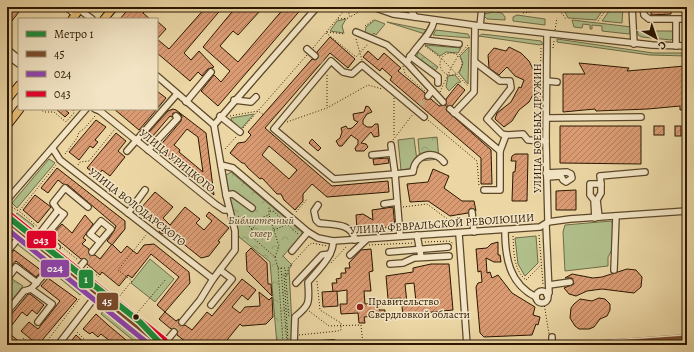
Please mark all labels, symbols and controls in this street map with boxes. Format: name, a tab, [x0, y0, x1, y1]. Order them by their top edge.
legend	[18, 18, 158, 110]
north arrow	[636, 18, 676, 58]
text: Метро 1	[54, 26, 94, 42]
text: С	[655, 37, 670, 53]
text: 45	[54, 46, 65, 62]
street label: УЛИЦА БОЕВЫХ ДРУЖИН	[530, 63, 545, 193]
text: 024	[54, 66, 72, 82]
text: 043	[54, 86, 71, 102]
street label: УЛИЦА УРИЦКОГО	[136, 126, 218, 196]
street label: УЛИЦА ВОЛОДАРСКОГО	[85, 164, 189, 250]
street label: УЛИЦА ФЕВРАЛЬСКОЙ РЕВОЛЮЦИИ	[349, 210, 535, 238]
park label: Библиотечный сквер	[228, 213, 294, 241]
line badge: 043	[26, 230, 57, 249]
text: 043	[33, 233, 49, 248]
line badge: 024	[40, 259, 70, 278]
text: 024	[47, 261, 63, 276]
line badge: 1	[78, 269, 94, 289]
text: 1	[84, 272, 88, 287]
line badge: 45	[96, 292, 119, 311]
text: 45	[102, 294, 112, 309]
place label: Правительство Свердловкой области	[368, 294, 470, 322]
marker: Правительство Свердловкой области	[355, 302, 365, 312]
unlabelled marker	[131, 312, 141, 322]

